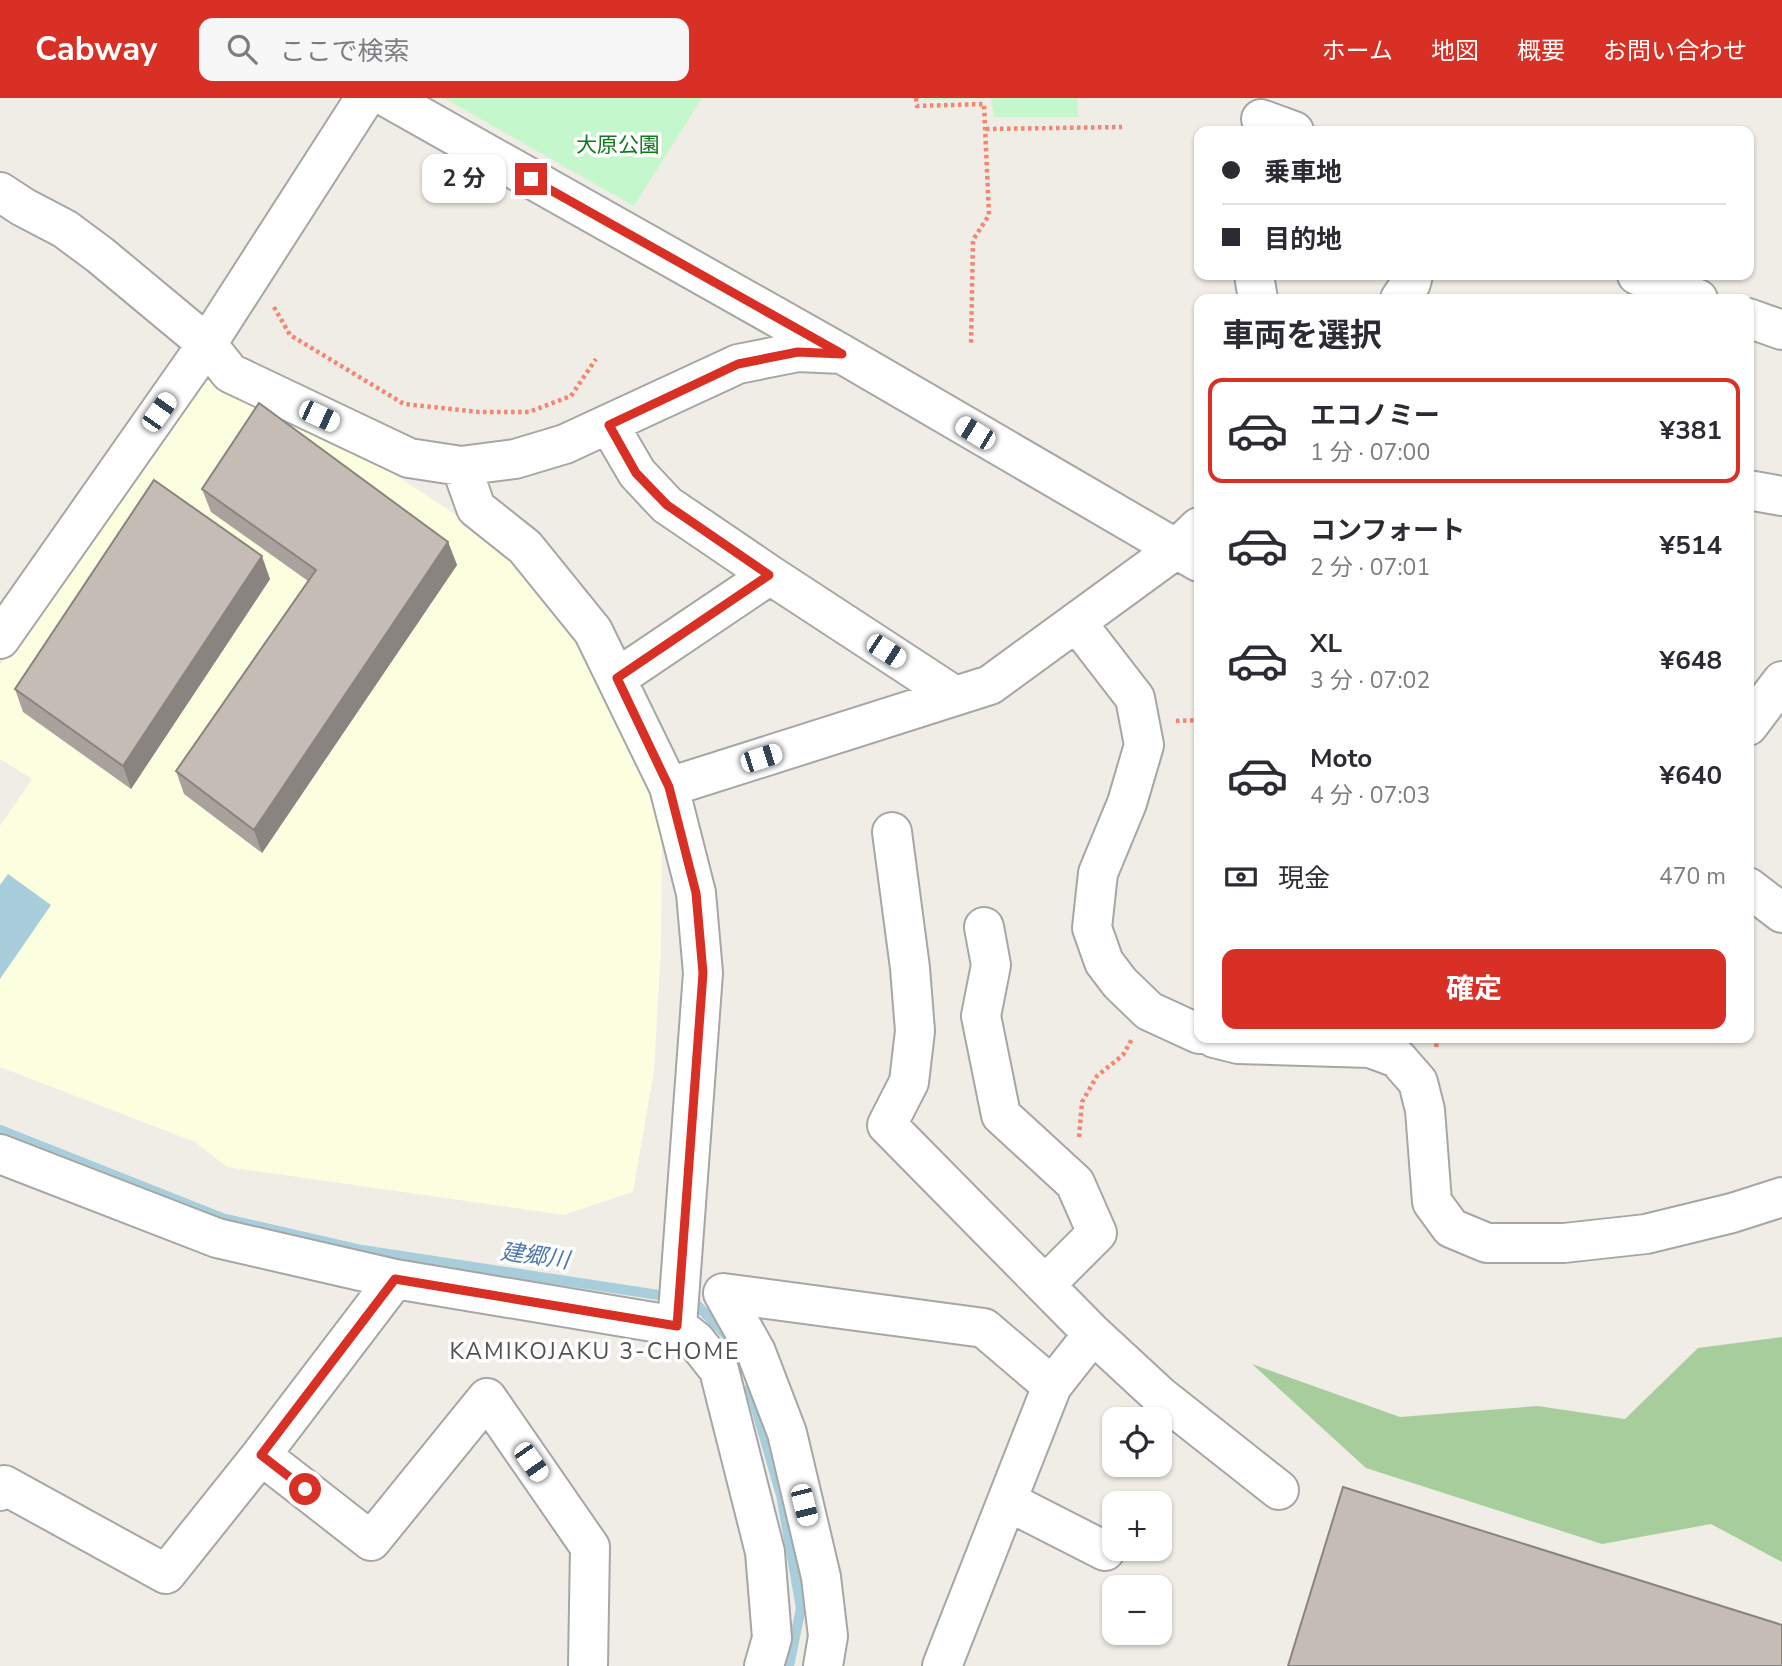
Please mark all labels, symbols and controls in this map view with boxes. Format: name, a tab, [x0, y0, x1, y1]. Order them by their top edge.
search box	[199, 18, 689, 81]
text: Cabway	[35, 27, 157, 72]
icon: search	[223, 30, 261, 68]
text: ここで検索	[279, 34, 409, 69]
text: ホーム	[1322, 35, 1393, 67]
text: 地図	[1431, 35, 1479, 67]
text: 概要	[1517, 35, 1565, 67]
text: お問い合わせ	[1603, 35, 1747, 67]
park label: 大原公園	[576, 131, 660, 159]
callout: 2 分	[422, 154, 506, 204]
text: 乗車地	[1264, 155, 1342, 190]
text: 2 分	[442, 163, 486, 194]
route end	[515, 163, 547, 195]
text: 目的地	[1264, 222, 1342, 257]
text: 車両を選択	[1222, 314, 1382, 357]
car	[139, 389, 180, 435]
car	[296, 398, 343, 434]
text: エコノミー	[1310, 398, 1440, 433]
icon: car	[1226, 399, 1289, 462]
car	[952, 413, 999, 453]
text: ¥381	[1660, 413, 1722, 448]
text: 1 分 · 07:00	[1310, 437, 1430, 468]
text: コンフォート	[1310, 513, 1465, 548]
icon: car	[1226, 514, 1289, 577]
text: ¥514	[1660, 528, 1722, 563]
text: 2 分 · 07:01	[1310, 552, 1430, 583]
text: XL	[1310, 626, 1342, 661]
icon: car	[1226, 629, 1289, 692]
car	[863, 631, 910, 671]
text: ¥648	[1660, 643, 1722, 678]
text: 3 分 · 07:02	[1310, 665, 1430, 696]
text: Moto	[1310, 741, 1372, 776]
car	[738, 742, 785, 774]
icon: car	[1226, 744, 1289, 807]
text: ¥640	[1660, 758, 1722, 793]
text: 4 分 · 07:03	[1310, 780, 1430, 811]
icon: cash	[1222, 858, 1260, 896]
text: 現金	[1278, 861, 1330, 896]
text: 470 m	[1659, 861, 1726, 892]
button: 確定	[1222, 949, 1726, 1029]
water label: 建郷川	[499, 1236, 574, 1277]
district label: KAMIKOJAKU 3-CHOME	[450, 1336, 740, 1367]
map controls	[1102, 1407, 1172, 1645]
button: locate	[1102, 1407, 1172, 1477]
car	[511, 1439, 552, 1485]
route start	[289, 1473, 321, 1505]
car	[789, 1482, 820, 1528]
button: +	[1102, 1491, 1172, 1561]
button: −	[1102, 1575, 1172, 1645]

